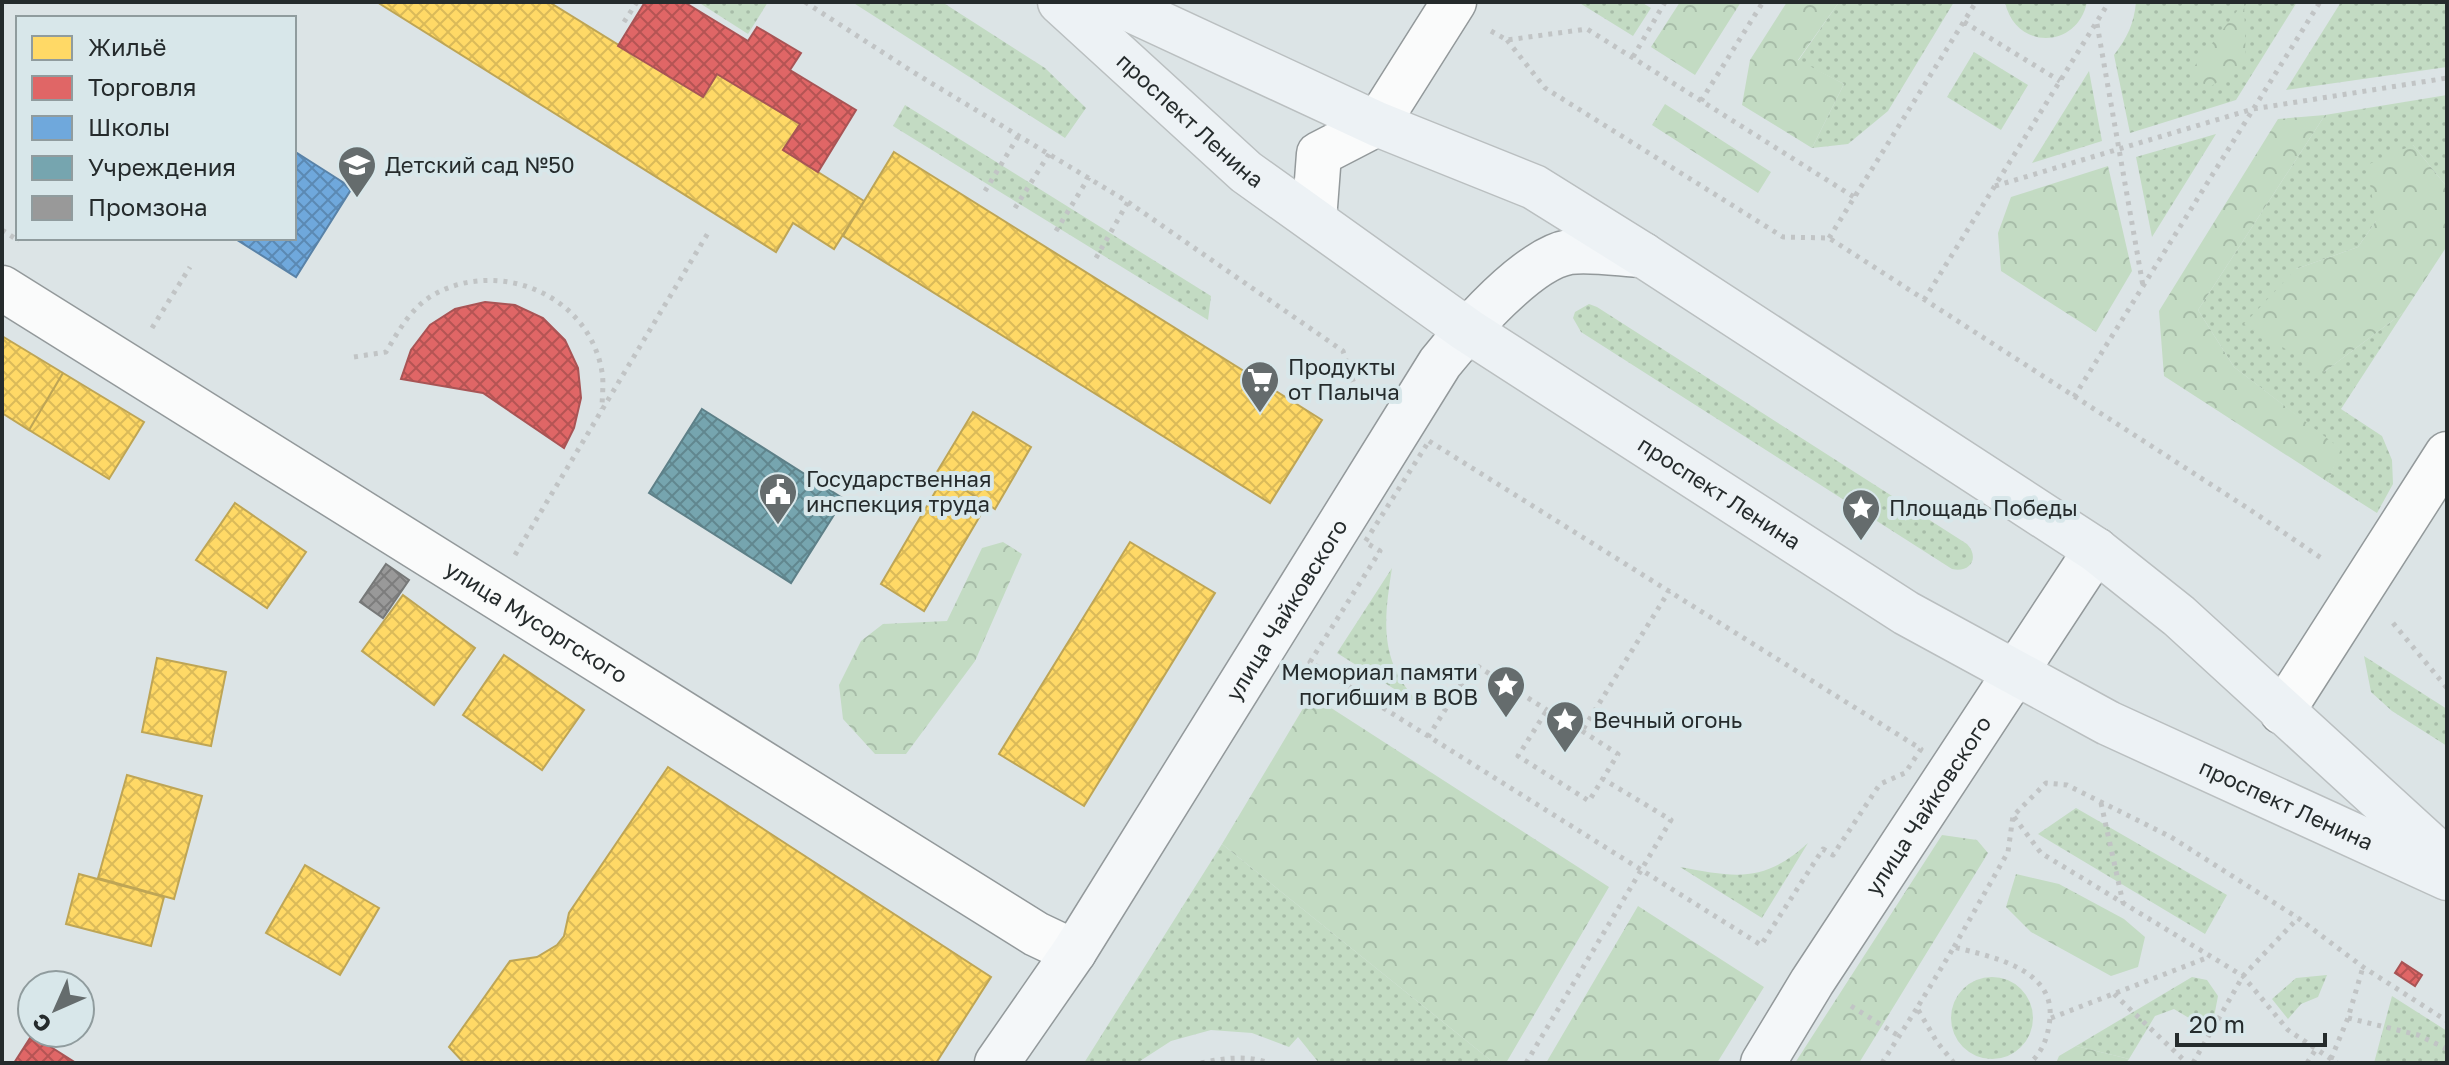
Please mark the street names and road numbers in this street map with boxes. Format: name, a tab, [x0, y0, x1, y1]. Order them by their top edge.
street label: проспект Ленина	[1112, 47, 1269, 193]
street label: проспект Ленина	[1633, 430, 1806, 555]
street label: улица Чайковского	[1220, 514, 1353, 705]
street label: улица Мусоргского	[440, 554, 633, 688]
street label: улица Чайковского	[1859, 710, 1996, 900]
street label: проспект Ленина	[2195, 753, 2378, 855]

